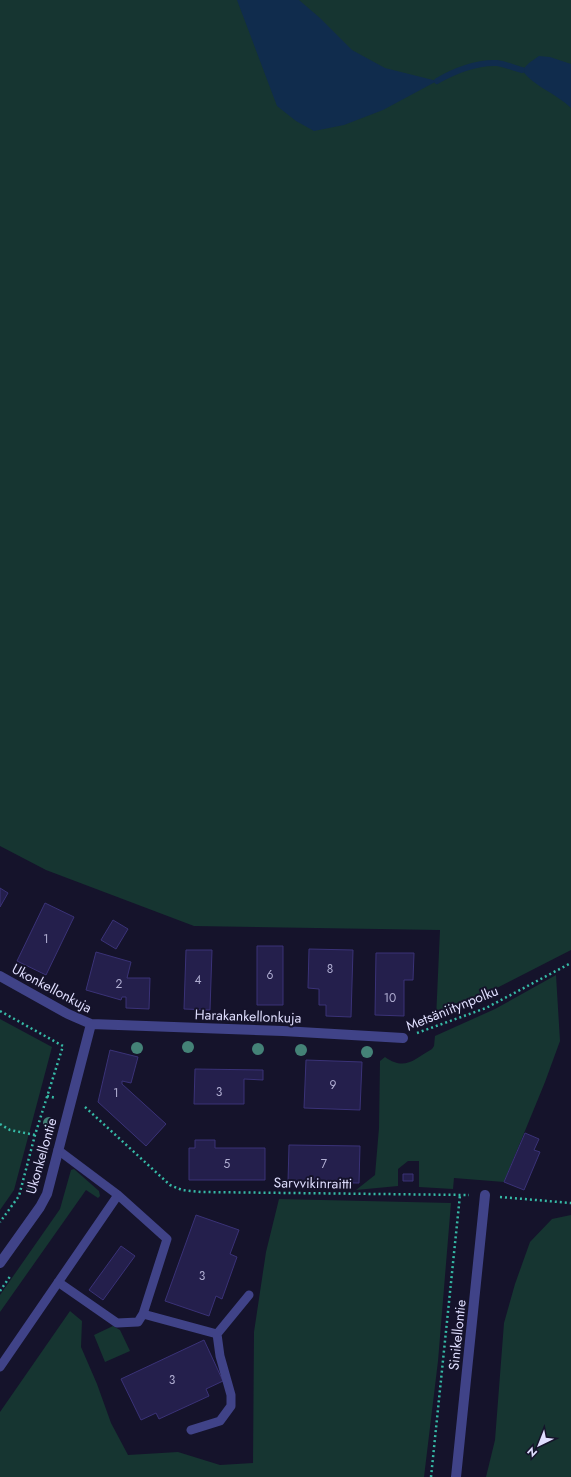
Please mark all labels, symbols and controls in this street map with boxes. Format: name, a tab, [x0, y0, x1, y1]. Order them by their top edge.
house number: 1	[43, 930, 49, 948]
street label: Ukonkellonkuja	[8, 959, 96, 1017]
house number: 8	[327, 960, 333, 978]
house number: 6	[267, 966, 274, 984]
house number: 4	[195, 971, 202, 989]
house number: 2	[116, 975, 123, 993]
street label: Metsäniitynpolku	[403, 980, 501, 1036]
house number: 10	[384, 989, 396, 1007]
street label: Harakankellonkuja	[194, 1004, 302, 1028]
house number: 9	[330, 1076, 337, 1094]
house number: 3	[216, 1083, 223, 1101]
house number: 1	[113, 1084, 119, 1102]
street label: Ukonkellontie	[21, 1116, 61, 1196]
house number: 5	[224, 1155, 231, 1173]
house number: 7	[321, 1155, 328, 1173]
street label: Sarvvikinraitti	[273, 1172, 353, 1194]
house number: 3	[199, 1267, 206, 1285]
street label: Sinikellontie	[443, 1299, 471, 1371]
house number: 3	[169, 1371, 176, 1389]
north arrow	[519, 1425, 559, 1465]
text: N	[524, 1443, 541, 1461]

